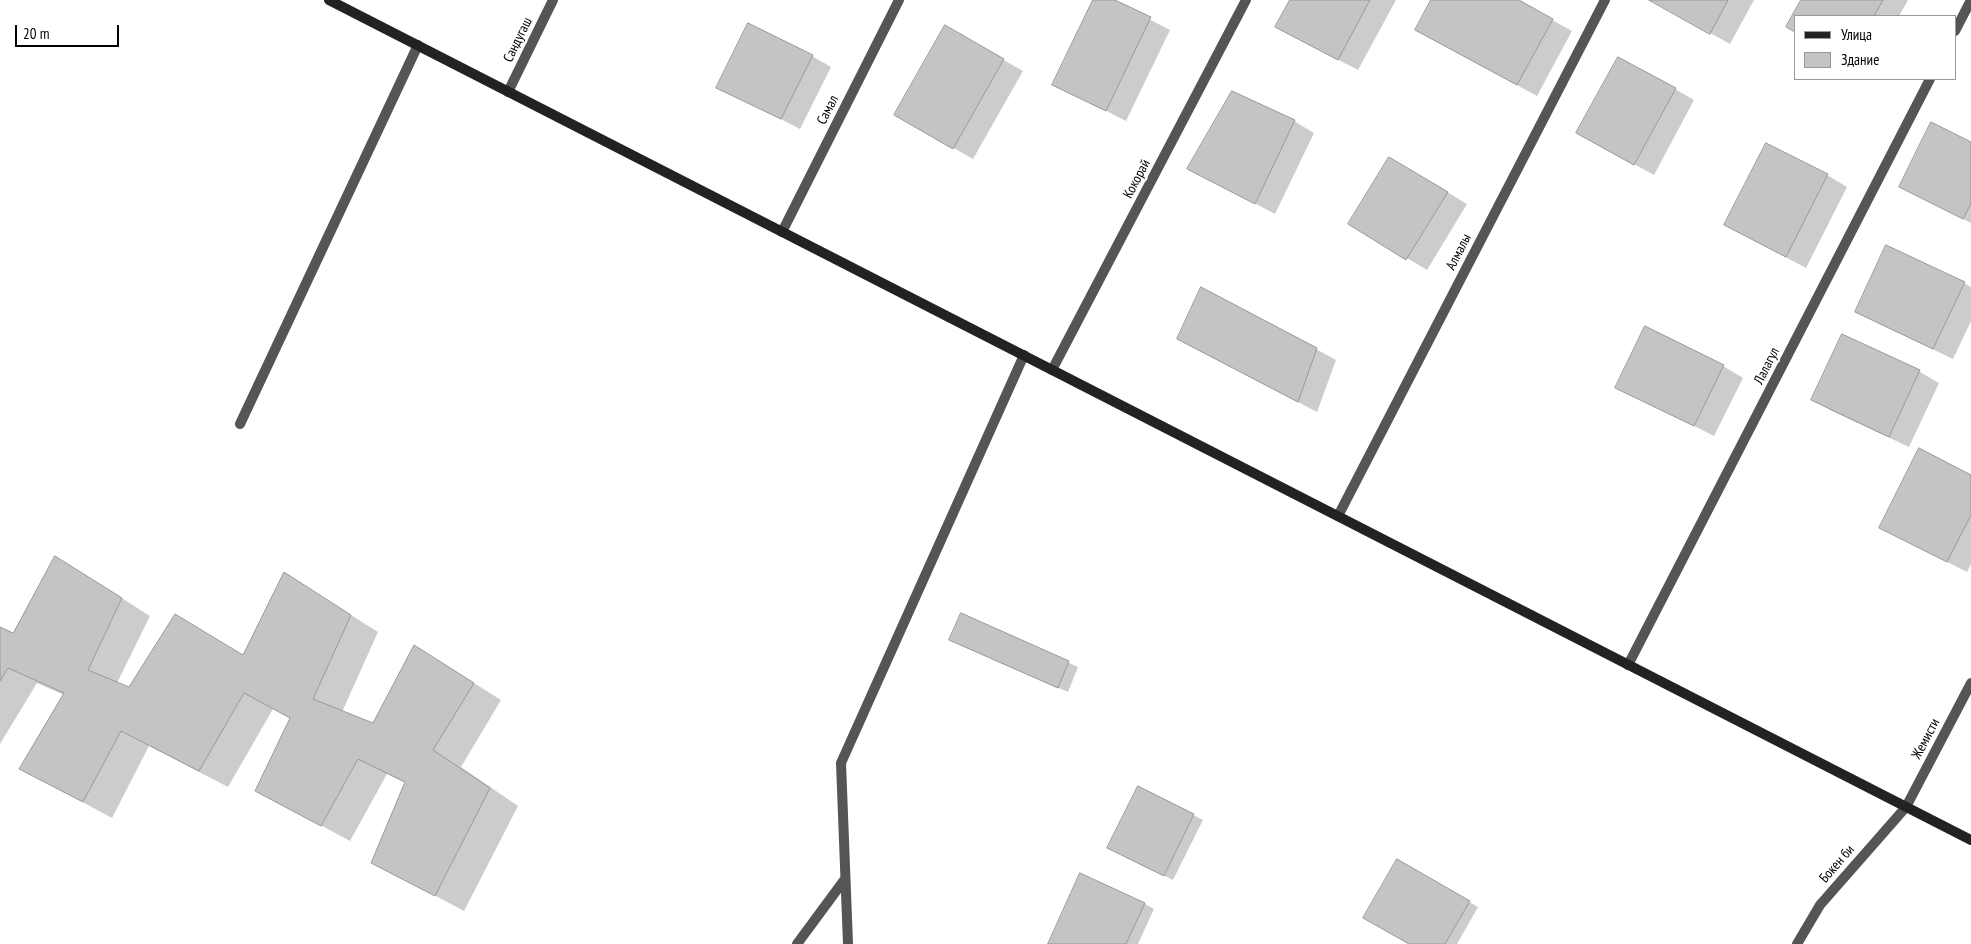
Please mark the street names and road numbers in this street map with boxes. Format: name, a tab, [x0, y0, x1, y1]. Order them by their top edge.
street label: Сандугаш	[500, 15, 536, 65]
street label: Самал	[814, 93, 842, 127]
street label: Кокорай	[1120, 157, 1154, 201]
street label: Алмалы	[1443, 231, 1475, 273]
street label: Лалагул	[1751, 345, 1783, 387]
street label: Жемисти	[1908, 716, 1944, 762]
street label: Бокен би	[1816, 842, 1858, 886]

